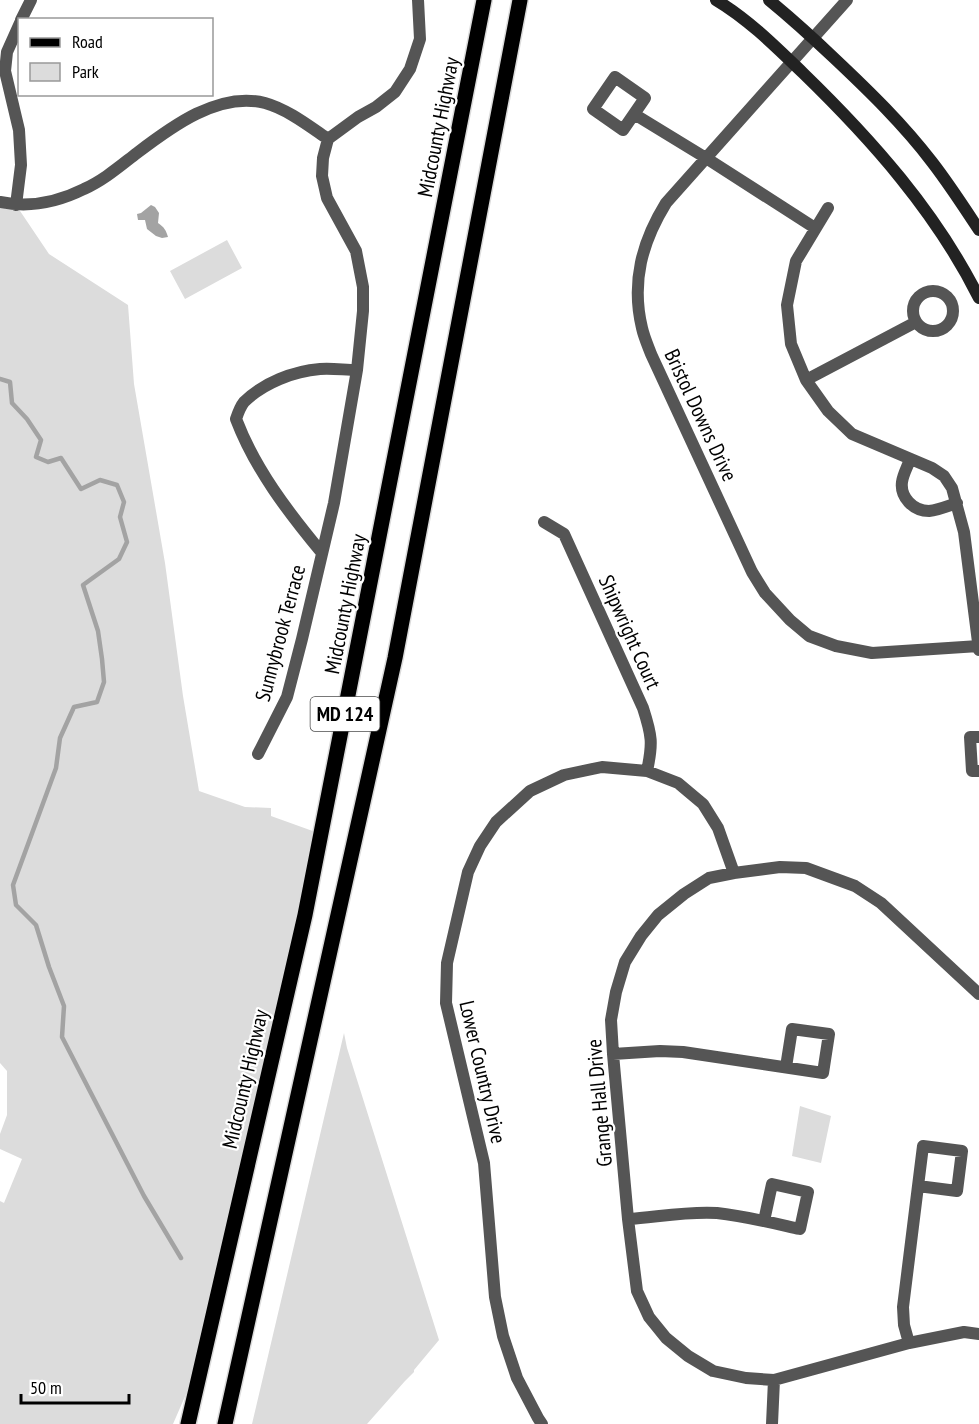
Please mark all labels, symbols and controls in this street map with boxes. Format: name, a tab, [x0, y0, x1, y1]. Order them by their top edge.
legend	[18, 18, 213, 96]
text: Road	[72, 30, 103, 53]
street label: Midcounty Highway	[411, 55, 465, 199]
text: Park	[72, 60, 99, 83]
street label: Bristol Downs Drive	[659, 345, 743, 485]
street label: Midcounty Highway	[318, 532, 372, 676]
street label: Sunnybrook Terrace	[249, 562, 311, 704]
street label: Shipwright Court	[593, 571, 667, 694]
road number: MD 124	[310, 697, 380, 731]
street label: Lower Country Drive	[453, 998, 513, 1146]
street label: Midcounty Highway	[216, 1007, 274, 1151]
street label: Grange Hall Drive	[580, 1038, 618, 1168]
scale bar	[21, 1367, 129, 1405]
text: 50 m	[30, 1376, 62, 1399]

